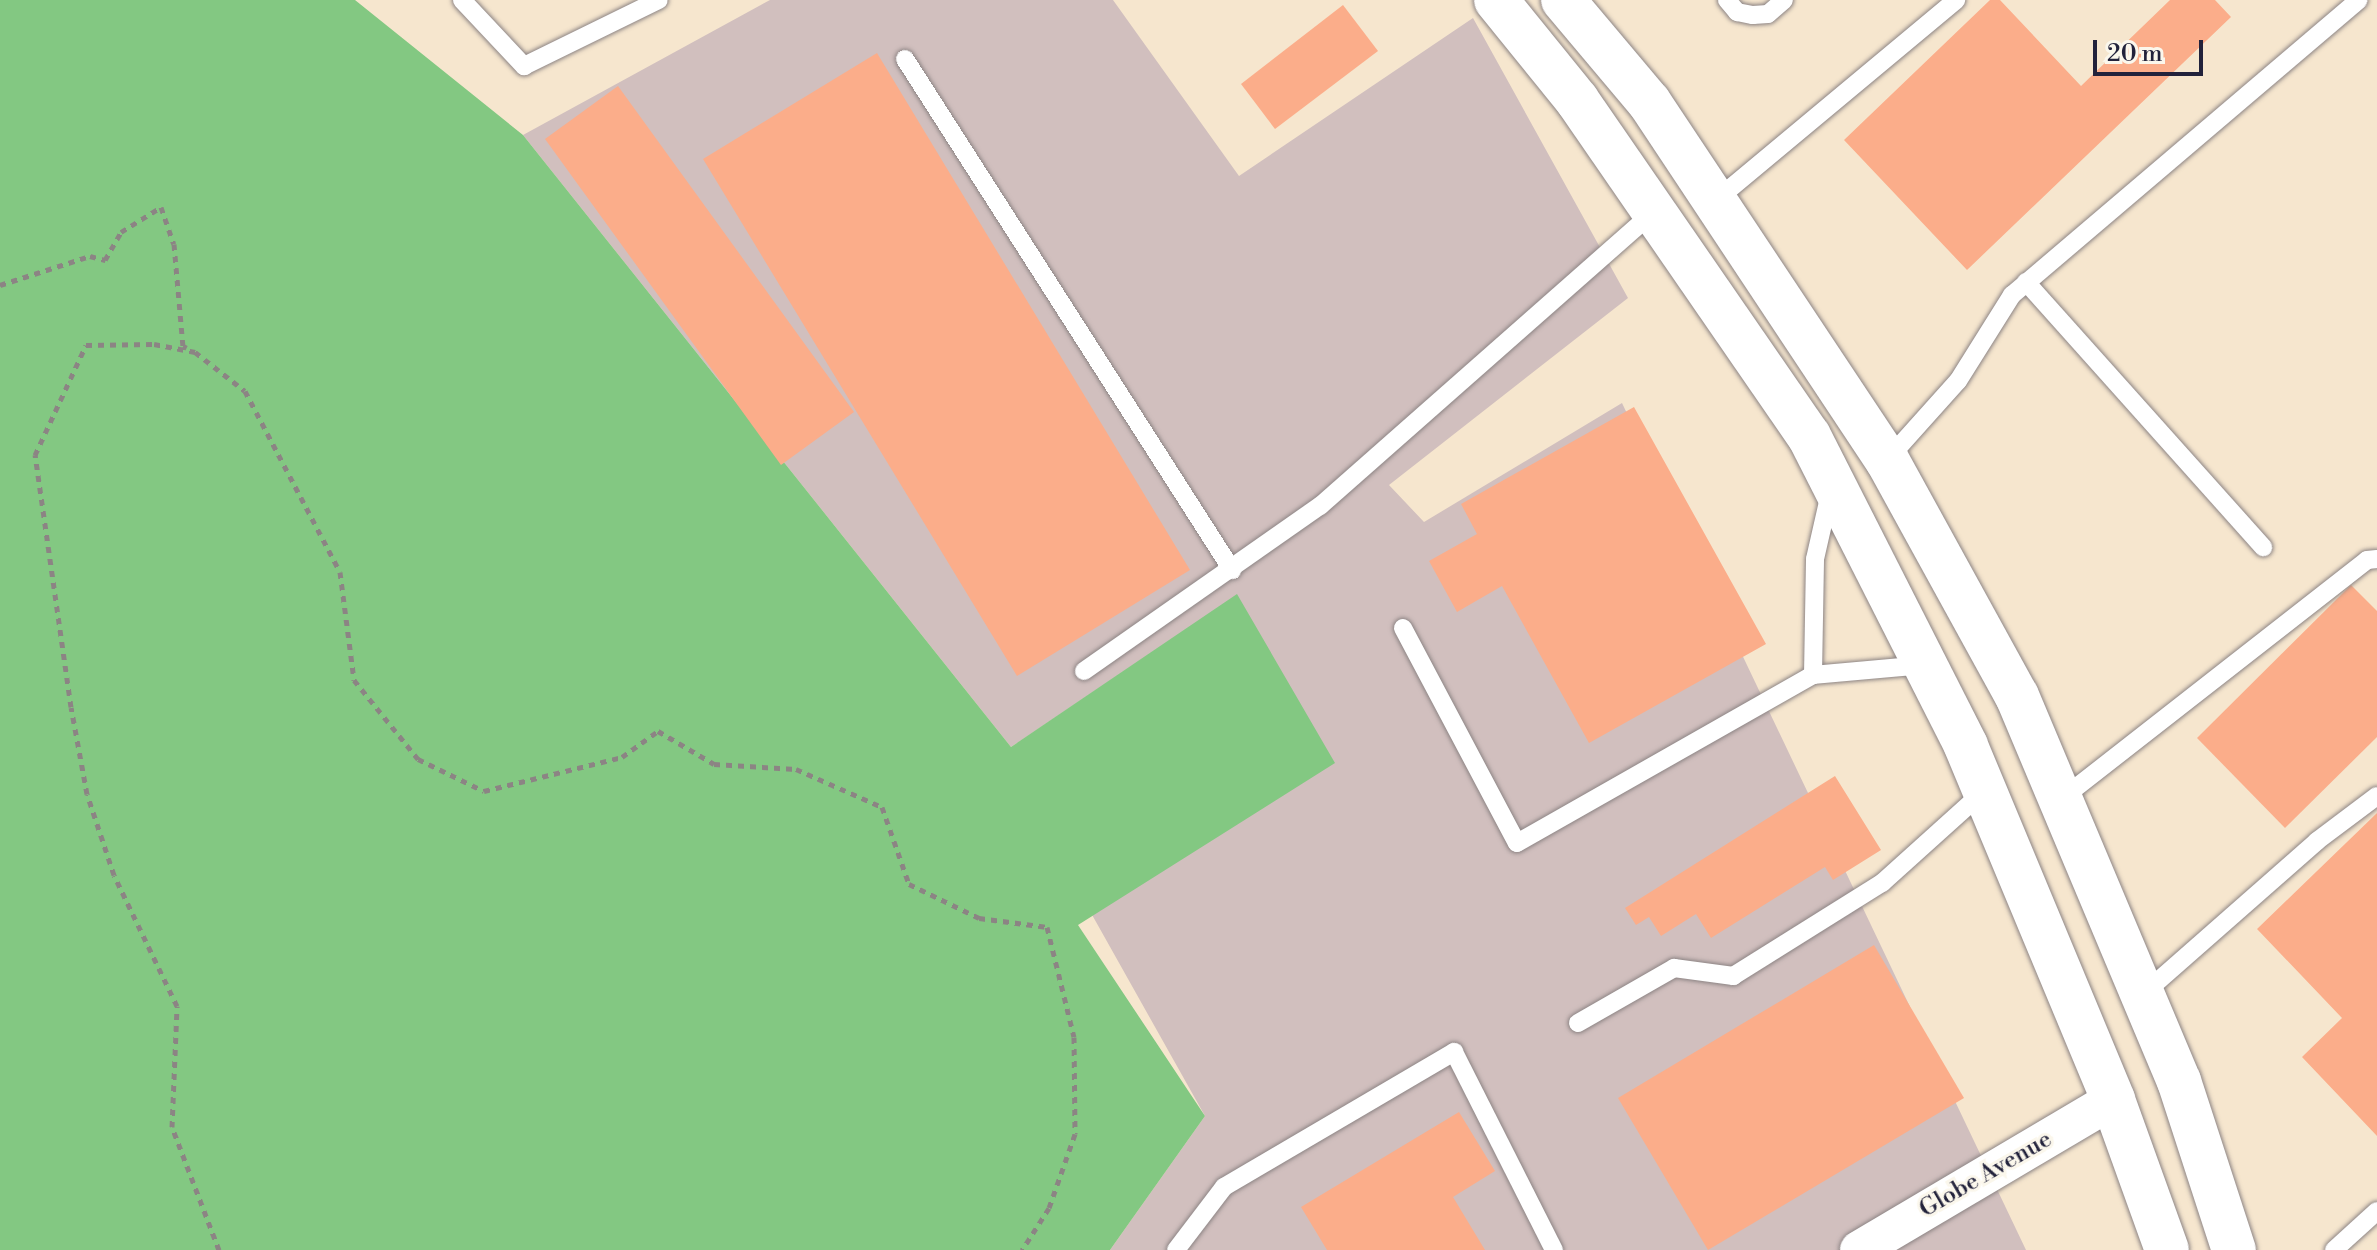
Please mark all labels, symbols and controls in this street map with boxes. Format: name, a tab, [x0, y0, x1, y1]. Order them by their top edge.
scale bar	[2097, 24, 2207, 74]
text: 20 m	[2107, 39, 2163, 69]
street label: Globe Avenue	[1915, 1125, 2057, 1225]

